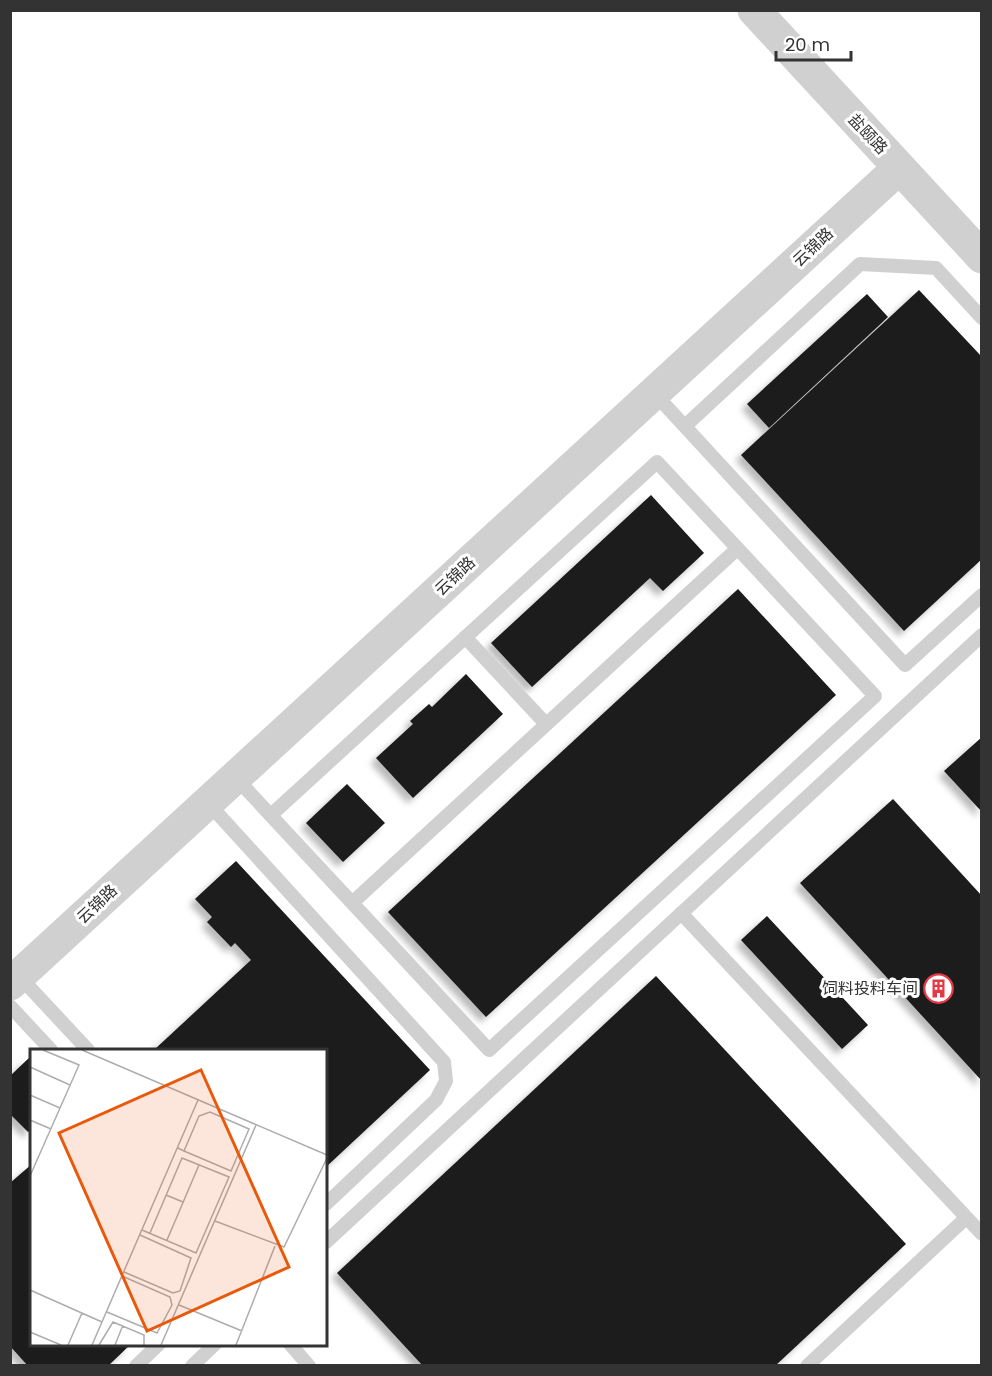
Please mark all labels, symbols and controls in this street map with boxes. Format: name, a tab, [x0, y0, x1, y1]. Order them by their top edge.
scale bar	[776, 24, 851, 62]
text: 20 m	[785, 32, 830, 57]
street label: 盐颐路	[843, 109, 893, 159]
street label: 云锦路	[788, 222, 838, 272]
street label: 云锦路	[430, 551, 480, 601]
street label: 云锦路	[72, 879, 122, 929]
building icon: 饲料投料车间	[923, 972, 955, 1004]
place label: 饲料投料车间	[822, 977, 918, 1000]
inset map	[30, 1049, 327, 1346]

